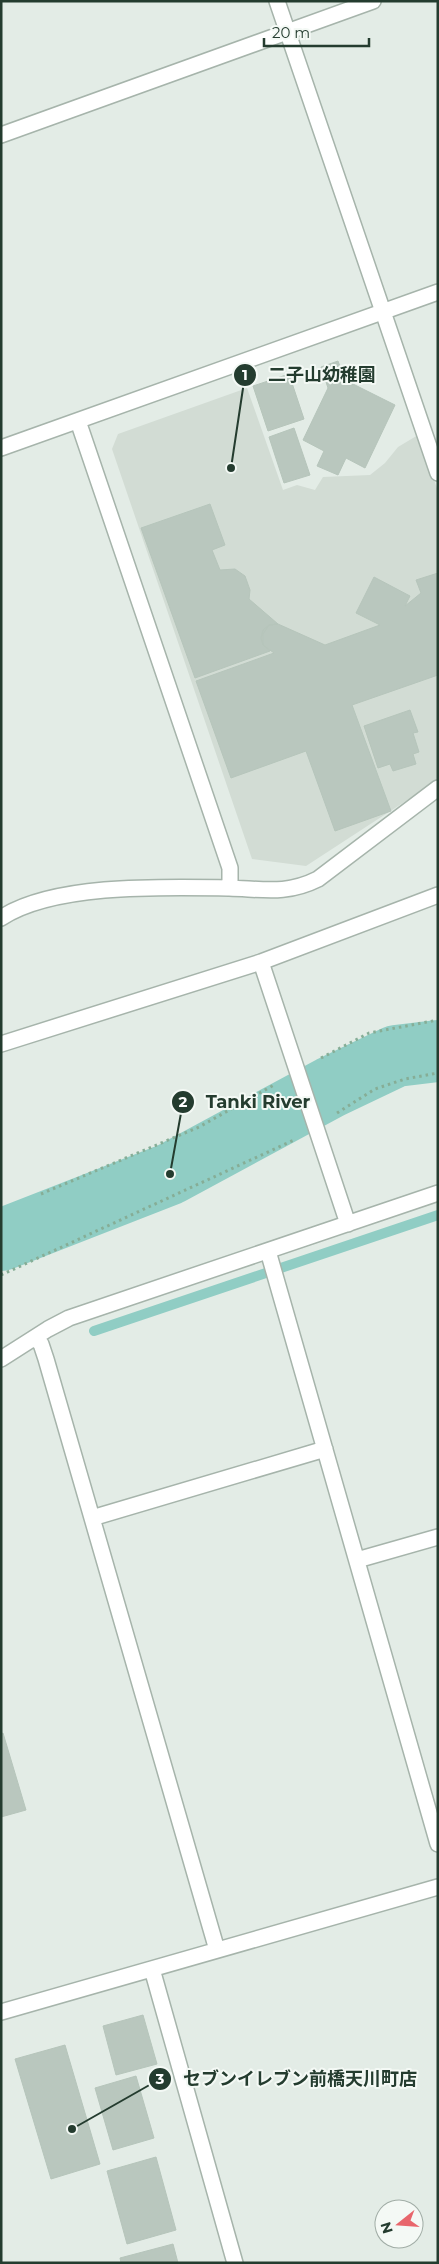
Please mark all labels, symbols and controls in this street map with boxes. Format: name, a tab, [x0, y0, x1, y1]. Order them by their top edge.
scale bar	[264, 15, 369, 47]
text: 20 m	[272, 23, 310, 42]
callout: 二子山幼稚園	[233, 358, 386, 391]
text: 二子山幼稚園	[268, 364, 376, 386]
text: 1	[242, 365, 248, 384]
callout: Tanki River	[171, 1086, 321, 1119]
text: Tanki River	[206, 1091, 311, 1113]
text: 2	[179, 1092, 188, 1111]
callout: セブンイレブン前橋天川町店	[148, 2063, 427, 2096]
text: セブンイレブン前橋天川町店	[183, 2068, 417, 2090]
text: 3	[155, 2069, 165, 2088]
north arrow	[374, 2199, 424, 2249]
text: N	[376, 2220, 397, 2236]

